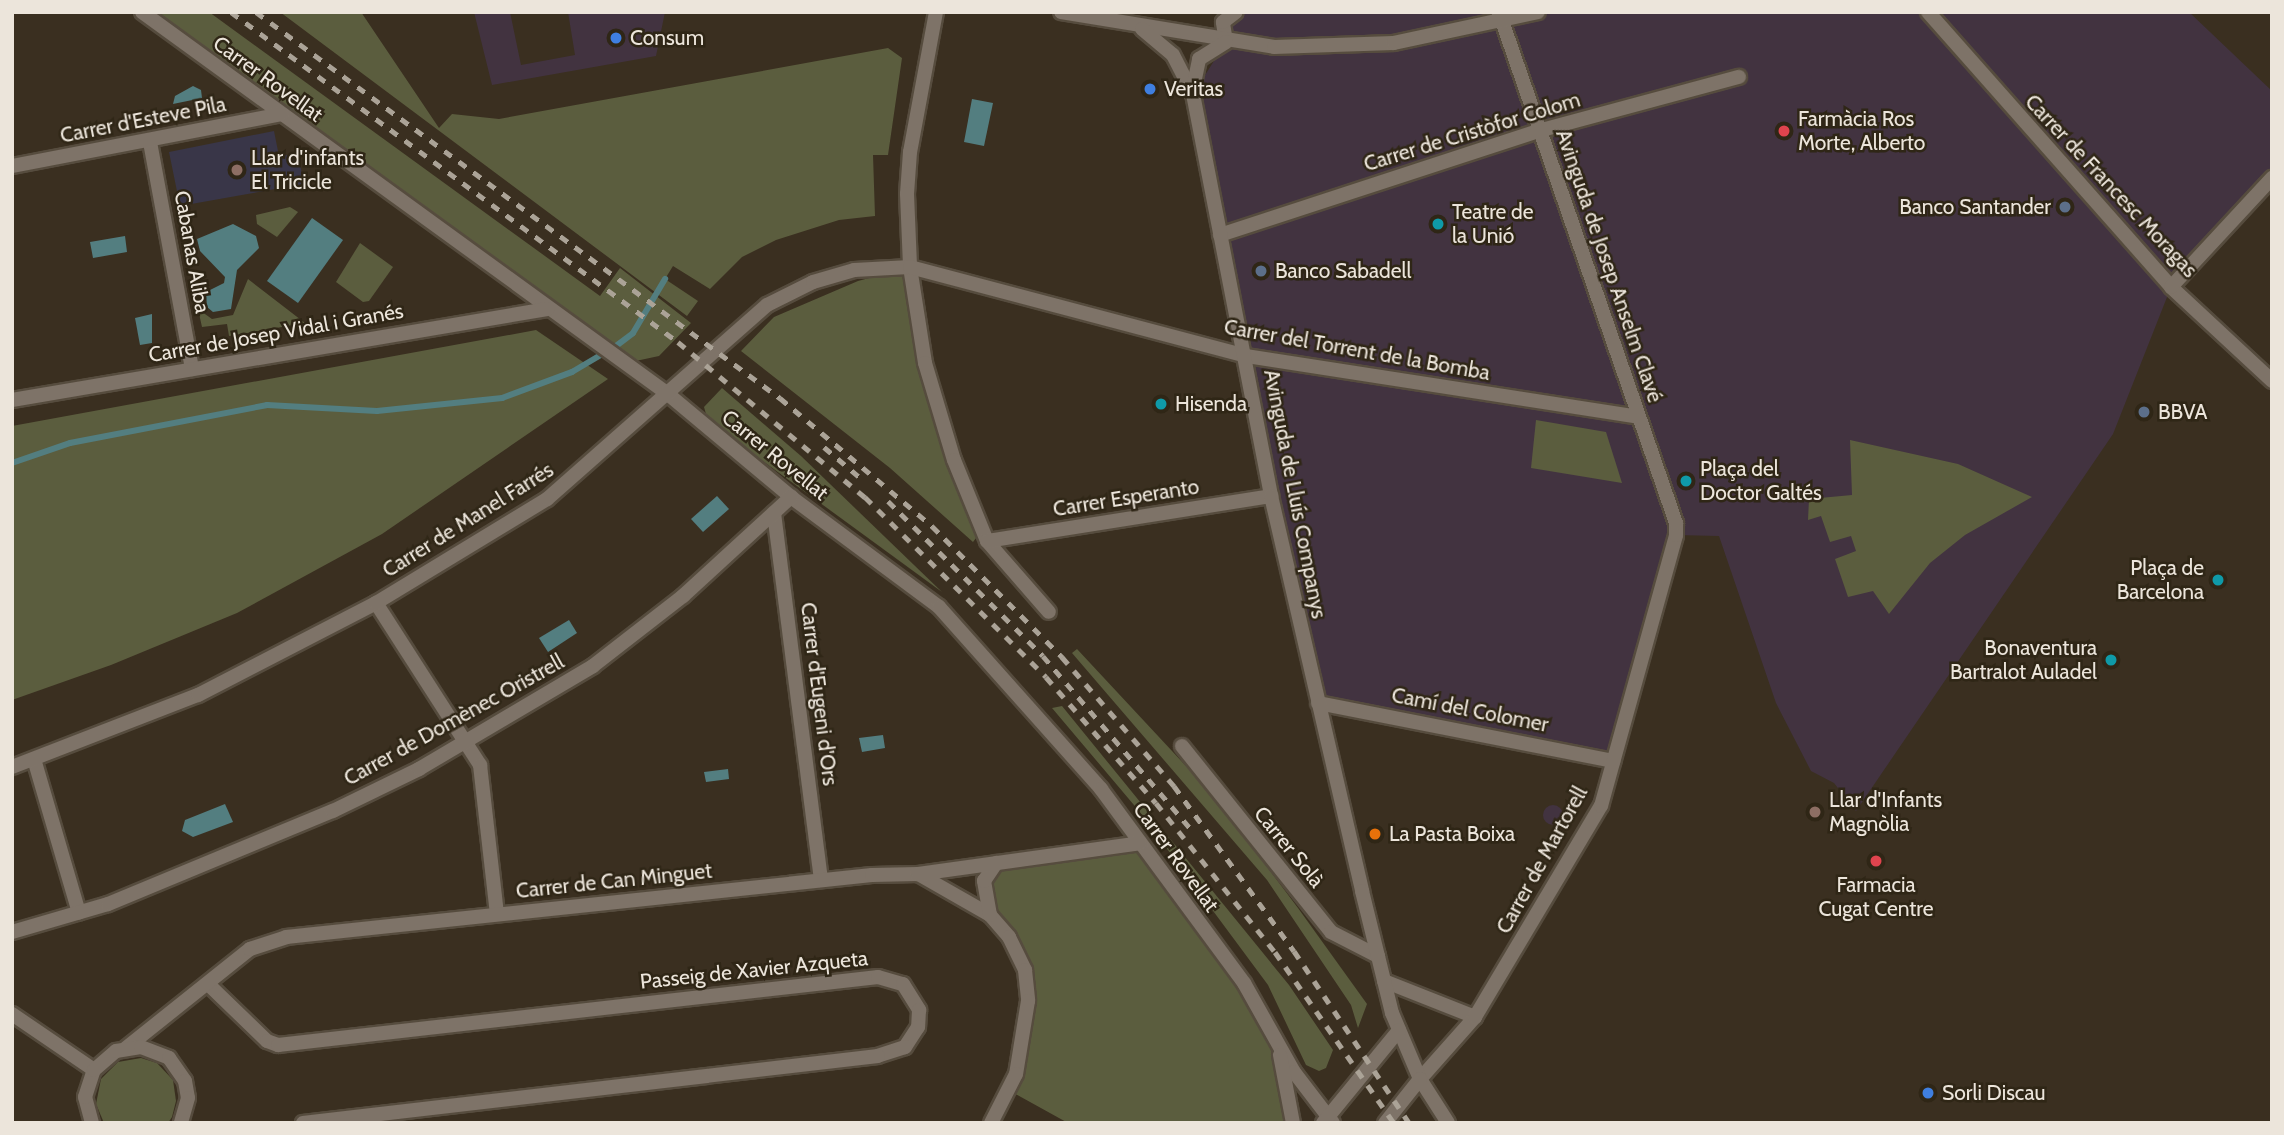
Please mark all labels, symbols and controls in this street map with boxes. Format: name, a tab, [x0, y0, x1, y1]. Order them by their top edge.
place label: Consum	[630, 25, 704, 51]
marker: Consum	[608, 30, 624, 46]
street label: Carrer Rovellat	[208, 31, 328, 127]
place label: Veritas	[1164, 76, 1223, 102]
marker: Veritas	[1142, 81, 1158, 97]
street label: Carrer de Cristòfor Colom	[1361, 87, 1583, 177]
street label: Carrer de Francesc Moragas	[2020, 89, 2202, 283]
street label: Carrer d'Esteve Pila	[58, 92, 228, 148]
place label: Farmàcia Ros Morte, Alberto	[1798, 106, 1925, 156]
marker: Farmàcia Ros Morte, Alberto	[1776, 123, 1792, 139]
street label: Avinguda de Josep Anselm Clavé	[1550, 126, 1668, 406]
place label: Llar d'infants El Tricicle	[251, 145, 364, 195]
marker: Llar d'infants El Tricicle	[229, 162, 245, 178]
street label: Cabanas Aliba	[169, 189, 215, 315]
place label: Banco Santander	[1899, 194, 2051, 220]
place label: Teatre de la Unió	[1452, 199, 1533, 249]
marker: Banco Santander	[2057, 199, 2073, 215]
marker: Teatre de la Unió	[1430, 216, 1446, 232]
place label: Banco Sabadell	[1275, 258, 1411, 284]
marker: Banco Sabadell	[1253, 263, 1269, 279]
street label: Carrer de Josep Vidal i Granés	[147, 298, 405, 368]
street label: Carrer del Torrent de la Bomba	[1222, 314, 1492, 386]
street label: Avinguda de Lluís Companys	[1258, 367, 1332, 621]
place label: Hisenda	[1175, 391, 1247, 417]
marker: Hisenda	[1153, 396, 1169, 412]
place label: BBVA	[2158, 399, 2207, 425]
street label: Carrer Rovellat	[717, 404, 833, 506]
marker: BBVA	[2136, 404, 2152, 420]
place label: Plaça del Doctor Galtés	[1700, 456, 1822, 506]
street label: Carrer de Manel Farrés	[378, 457, 558, 583]
marker: Plaça del Doctor Galtés	[1678, 473, 1694, 489]
street label: Carrer Esperanto	[1051, 474, 1201, 522]
place label: Plaça de Barcelona	[2117, 555, 2204, 605]
marker: Plaça de Barcelona	[2210, 572, 2226, 588]
street label: Carrer d'Eugeni d'Ors	[795, 601, 843, 787]
place label: Bonaventura Bartralot Auladel	[1950, 635, 2097, 685]
street label: Carrer de Domènec Oristrell	[340, 649, 568, 791]
marker: Bonaventura Bartralot Auladel	[2103, 652, 2119, 668]
street label: Camí del Colomer	[1390, 682, 1550, 738]
street label: Carrer de Martorell	[1491, 782, 1593, 938]
place label: Llar d'Infants Magnòlia	[1829, 787, 1942, 837]
street label: Carrer Rovellat	[1128, 797, 1224, 917]
street label: Carrer Solà	[1249, 801, 1329, 893]
marker: Llar d'Infants Magnòlia	[1807, 804, 1823, 820]
place label: La Pasta Boixa	[1389, 821, 1515, 847]
marker: La Pasta Boixa	[1367, 826, 1383, 842]
marker: Farmacia Cugat Centre	[1868, 853, 1884, 869]
street label: Carrer de Can Minguet	[515, 858, 713, 904]
place label: Farmacia Cugat Centre	[1819, 872, 1933, 922]
street label: Passeig de Xavier Azqueta	[639, 946, 869, 994]
place label: Sorli Discau	[1942, 1080, 2045, 1106]
marker: Sorli Discau	[1920, 1085, 1936, 1101]

